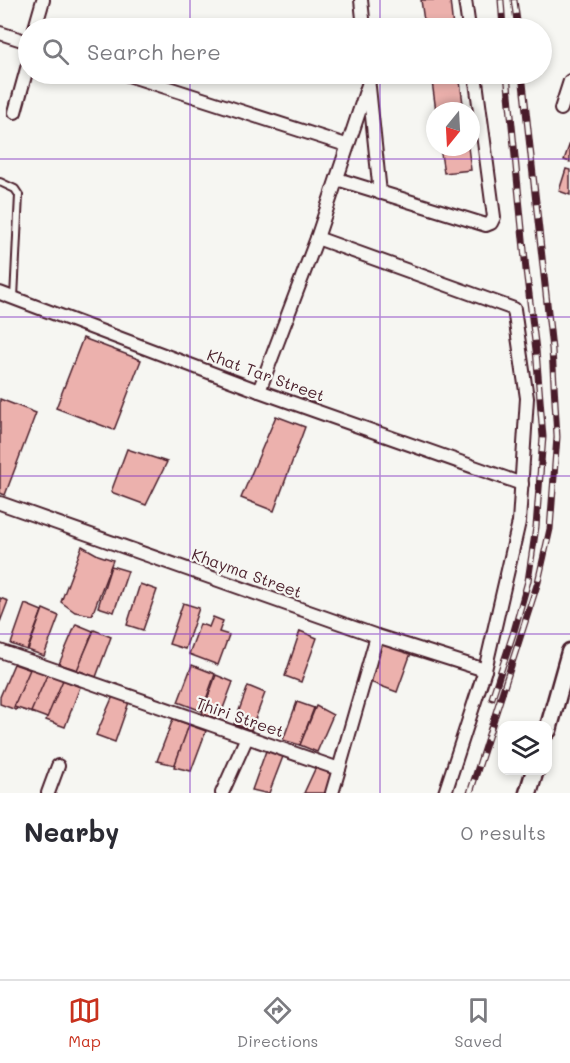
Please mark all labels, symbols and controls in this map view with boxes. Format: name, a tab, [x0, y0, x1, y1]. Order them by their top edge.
search box	[18, 18, 552, 84]
icon: search	[39, 35, 72, 68]
text: Search here	[87, 37, 221, 66]
north arrow	[426, 102, 480, 156]
street label: Khat Tar Street	[204, 343, 328, 406]
street label: Khayma Street	[189, 543, 305, 602]
street label: Thiri Street	[193, 692, 287, 741]
map controls	[498, 721, 552, 775]
button: layers	[498, 721, 552, 775]
text: Nearby	[24, 815, 119, 849]
text: 0 results	[461, 819, 546, 845]
tab: Map	[68, 994, 101, 1051]
tab: Directions	[237, 994, 318, 1051]
tab: Saved	[454, 994, 502, 1051]

